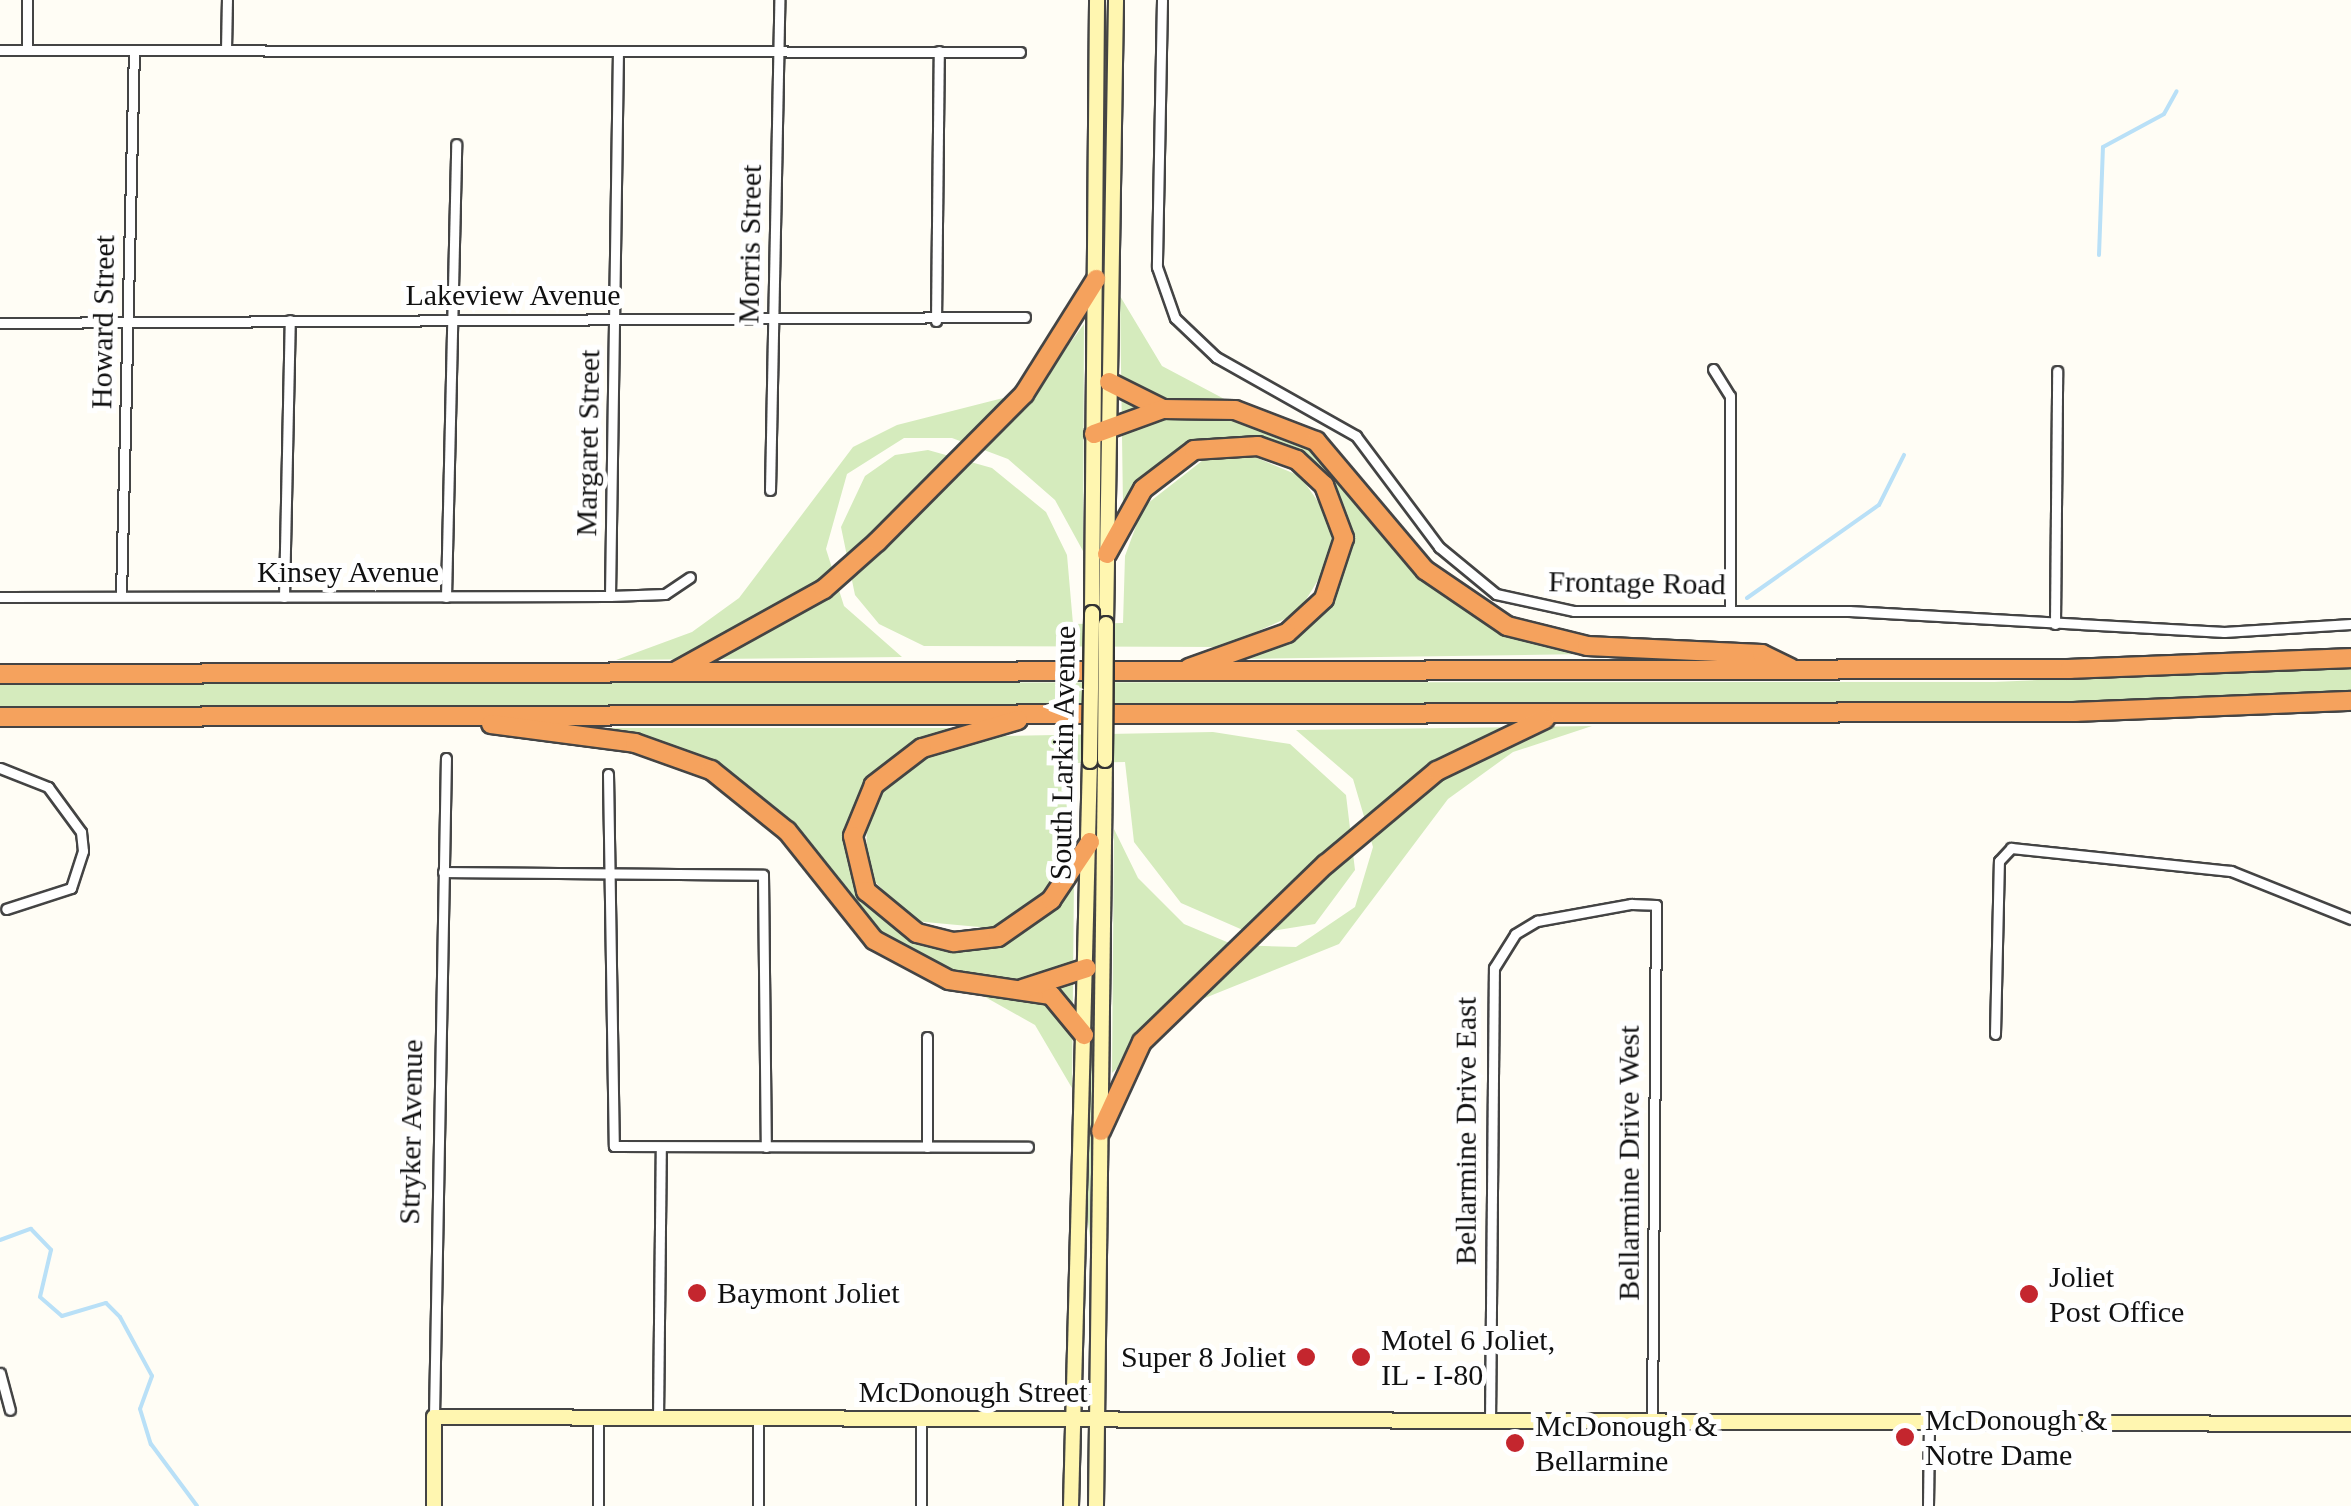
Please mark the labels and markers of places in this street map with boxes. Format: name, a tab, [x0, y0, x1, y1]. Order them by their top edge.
place label: Joliet Post Office	[2049, 1259, 2184, 1330]
place label: Baymont Joliet	[717, 1275, 899, 1311]
marker: Baymont Joliet	[686, 1282, 708, 1304]
marker: Joliet Post Office	[2018, 1283, 2040, 1305]
place label: Motel 6 Joliet, IL - I-80	[1381, 1322, 1555, 1392]
place label: Super 8 Joliet	[1121, 1339, 1286, 1375]
marker: Super 8 Joliet	[1295, 1346, 1317, 1368]
marker: Motel 6 Joliet, IL - I-80	[1350, 1346, 1372, 1368]
place label: McDonough & Notre Dame	[1925, 1402, 2107, 1472]
place label: McDonough & Bellarmine	[1535, 1408, 1717, 1478]
marker: McDonough & Notre Dame	[1894, 1426, 1916, 1448]
marker: McDonough & Bellarmine	[1504, 1432, 1526, 1454]

